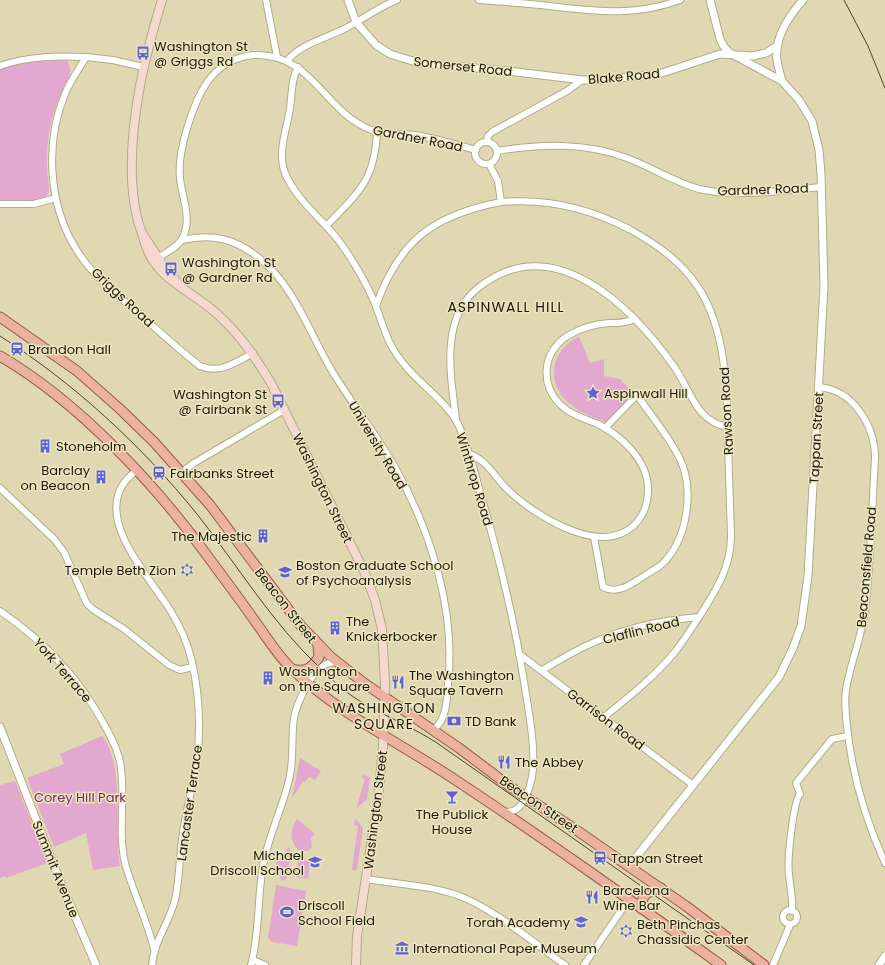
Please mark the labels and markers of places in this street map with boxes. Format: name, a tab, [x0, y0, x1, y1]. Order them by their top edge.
place label: Washington St @ Griggs Rd	[154, 37, 248, 71]
bus stop icon: Washington St @ Griggs Rd	[135, 45, 151, 61]
place label: Washington St @ Gardner Rd	[182, 253, 276, 287]
bus stop icon: Washington St @ Gardner Rd	[163, 261, 179, 277]
place label: Brandon Hall	[28, 340, 111, 359]
station icon: Brandon Hall	[9, 341, 25, 357]
place label: Aspinwall Hill	[604, 384, 688, 403]
place label: Washington St @ Fairbank St	[173, 385, 267, 419]
place icon: Aspinwall Hill	[585, 385, 601, 401]
bus stop icon: Washington St @ Fairbank St	[270, 393, 286, 409]
place label: Stoneholm	[56, 437, 126, 456]
building icon: Stoneholm	[37, 438, 53, 454]
place label: Barclay on Beacon	[21, 461, 91, 495]
place label: Fairbanks Street	[170, 464, 275, 483]
station icon: Fairbanks Street	[151, 465, 167, 481]
building icon: Barclay on Beacon	[93, 469, 109, 485]
place label: The Majestic	[171, 527, 252, 546]
building icon: The Majestic	[255, 528, 271, 544]
place label: Boston Graduate School of Psychoanalysis	[296, 556, 454, 590]
place label: Temple Beth Zion	[65, 561, 176, 580]
synagogue icon: Temple Beth Zion	[179, 562, 195, 578]
school or university icon: Boston Graduate School of Psychoanalysis	[277, 564, 293, 580]
place label: The Knickerbocker	[346, 612, 438, 646]
building icon: The Knickerbocker	[327, 620, 343, 636]
place label: Washington on the Square	[279, 662, 370, 696]
place label: The Washington Square Tavern	[409, 666, 514, 700]
building icon: Washington on the Square	[260, 670, 276, 686]
restaurant icon: The Washington Square Tavern	[390, 674, 406, 690]
place label: TD Bank	[465, 712, 517, 731]
bank icon: TD Bank	[446, 713, 462, 729]
place label: The Abbey	[515, 753, 584, 772]
restaurant icon: The Abbey	[496, 754, 512, 770]
bar icon: The Publick House	[444, 789, 460, 805]
place label: The Publick House	[416, 805, 489, 839]
place label: Michael Driscoll School	[210, 846, 304, 880]
place label: Tappan Street	[611, 849, 703, 868]
station icon: Tappan Street	[592, 850, 608, 866]
school or university icon: Michael Driscoll School	[307, 854, 323, 870]
place label: Barcelona Wine Bar	[603, 881, 669, 915]
restaurant icon: Barcelona Wine Bar	[584, 889, 600, 905]
place label: Driscoll School Field	[298, 896, 375, 930]
sports icon: Driscoll School Field	[279, 904, 295, 920]
place label: Torah Academy	[466, 913, 571, 932]
school or university icon: Torah Academy	[573, 914, 589, 930]
place label: Beth Pinchas Chassidic Center	[637, 915, 748, 949]
synagogue icon: Beth Pinchas Chassidic Center	[618, 923, 634, 939]
place label: International Paper Museum	[413, 939, 597, 958]
museum icon: International Paper Museum	[394, 940, 410, 956]

